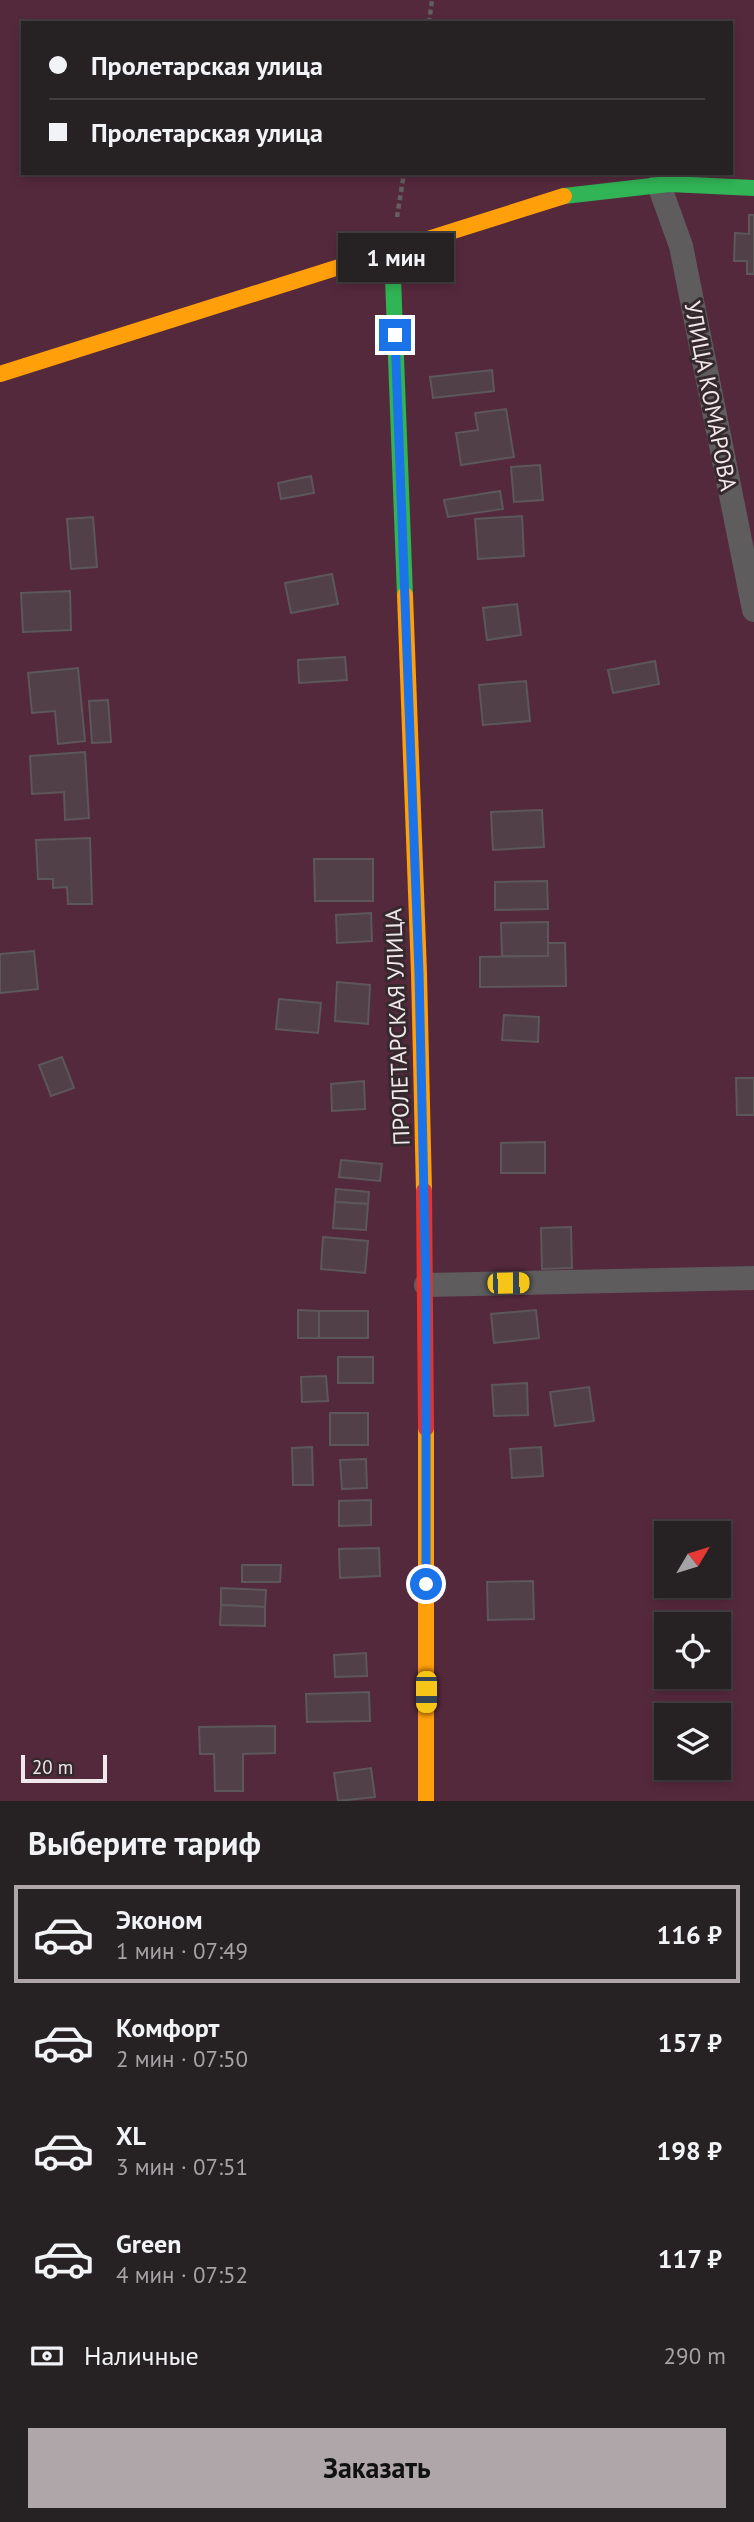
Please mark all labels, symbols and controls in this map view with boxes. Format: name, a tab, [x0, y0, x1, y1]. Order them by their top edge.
text: Пролетарская улица	[91, 49, 323, 82]
text: Пролетарская улица	[91, 116, 323, 149]
callout: 1 мин	[337, 233, 453, 282]
text: 1 мин	[366, 243, 426, 272]
street label: УЛИЦА КОМАРОВА	[678, 299, 744, 494]
route end	[379, 319, 411, 351]
street label: ПРОЛЕТАРСКАЯ УЛИЦА	[378, 907, 416, 1146]
car	[487, 1272, 530, 1294]
north arrow	[654, 1521, 732, 1598]
map controls	[654, 1521, 731, 1780]
route start	[410, 1568, 442, 1600]
button: locate	[654, 1612, 731, 1689]
car	[416, 1671, 437, 1713]
button: layers	[654, 1703, 731, 1780]
scale bar	[21, 1752, 107, 1784]
text: 20 m	[32, 1755, 73, 1779]
text: Выберите тариф	[28, 1822, 261, 1864]
icon: car	[32, 1903, 95, 1966]
text: Эконом	[116, 1903, 203, 1936]
text: 116 ₽	[656, 1918, 722, 1951]
text: 1 мин · 07:49	[116, 1936, 248, 1965]
icon: car	[32, 2011, 95, 2074]
text: Комфорт	[116, 2011, 219, 2044]
text: 157 ₽	[658, 2026, 722, 2059]
text: 2 мин · 07:50	[116, 2044, 248, 2073]
icon: car	[32, 2119, 95, 2182]
text: XL	[116, 2119, 146, 2152]
text: 198 ₽	[656, 2134, 722, 2167]
text: 3 мин · 07:51	[116, 2152, 248, 2181]
icon: car	[32, 2227, 95, 2290]
text: Green	[116, 2227, 181, 2260]
text: 117 ₽	[658, 2242, 722, 2275]
text: 4 мин · 07:52	[116, 2260, 248, 2289]
icon: cash	[28, 2337, 66, 2375]
text: Наличные	[84, 2339, 199, 2372]
text: 290 m	[664, 2341, 726, 2370]
button: Заказать	[28, 2428, 726, 2508]

